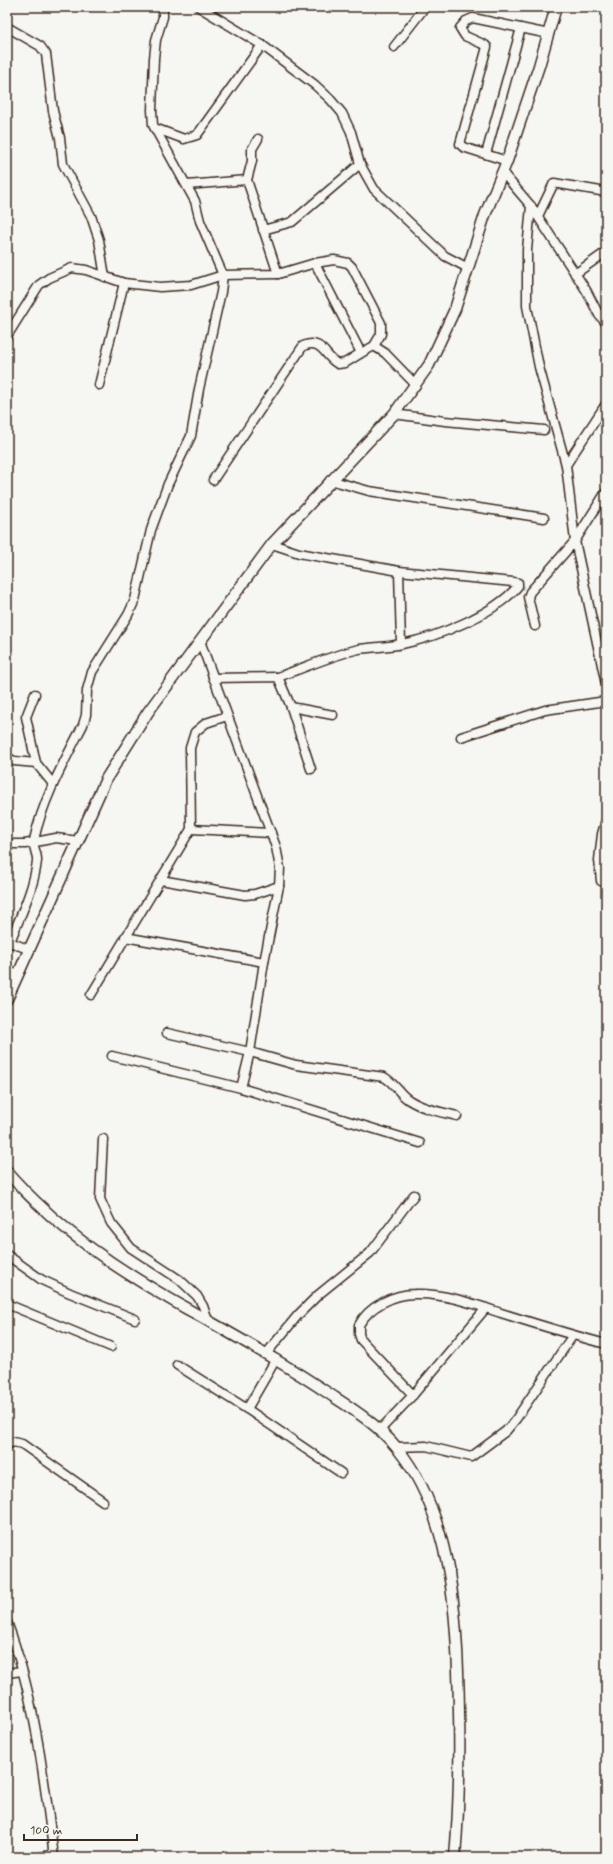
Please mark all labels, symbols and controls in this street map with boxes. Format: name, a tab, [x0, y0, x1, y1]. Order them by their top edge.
scale bar	[24, 1816, 137, 1842]
text: 100 m	[30, 1823, 62, 1839]

